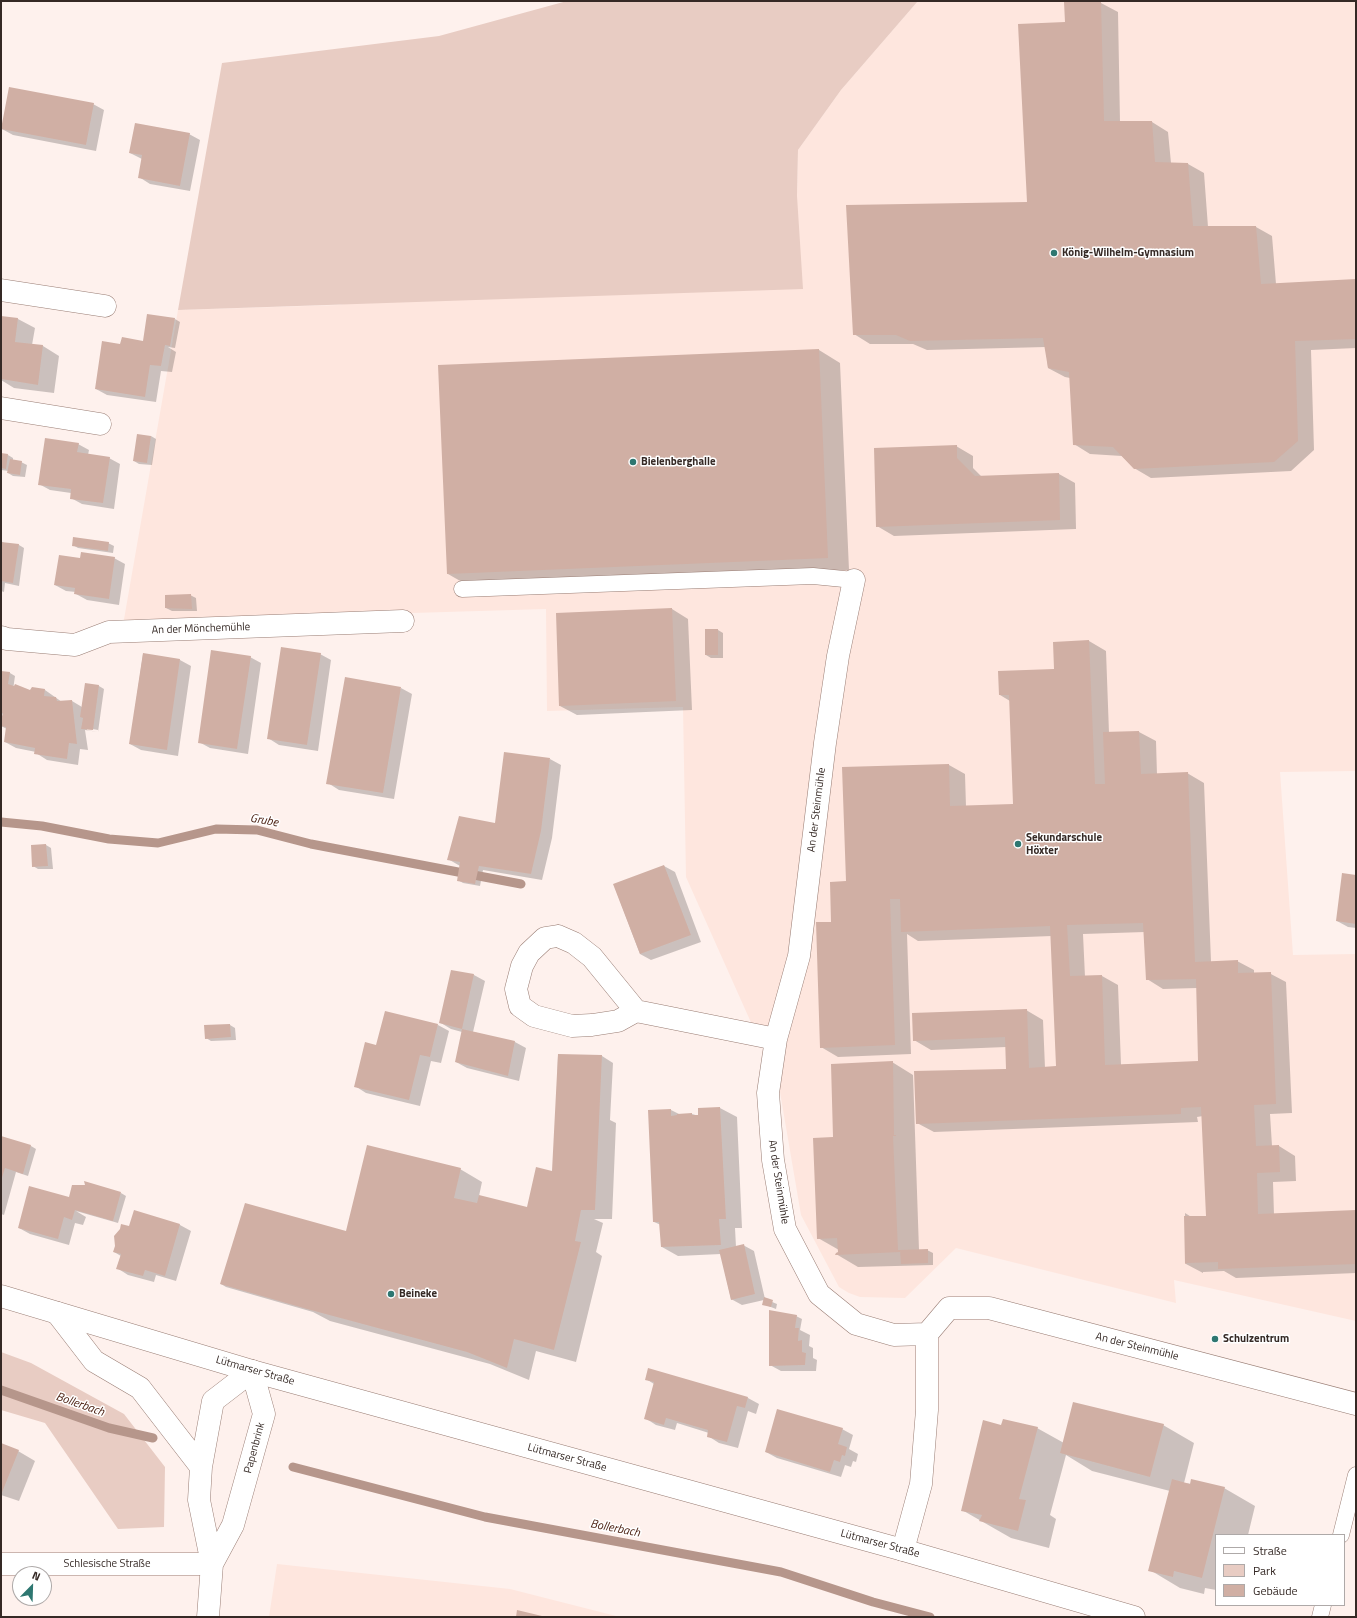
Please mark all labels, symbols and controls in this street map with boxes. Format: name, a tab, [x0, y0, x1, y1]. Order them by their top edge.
place label: König-Wilhelm-Gymnasium	[1062, 246, 1194, 260]
marker: König-Wilhelm-Gymnasium	[1049, 248, 1059, 258]
place label: Bielenberghalle	[641, 455, 716, 469]
marker: Bielenberghalle	[628, 457, 638, 467]
street label: An der Mönchemühle	[151, 621, 251, 637]
street label: An der Steinmühle	[805, 767, 829, 853]
water label: Grube	[249, 811, 279, 831]
place label: Sekundarschule Höxter	[1026, 831, 1102, 857]
marker: Sekundarschule Höxter	[1013, 839, 1023, 849]
street label: An der Steinmühle	[765, 1139, 791, 1225]
place label: Beineke	[399, 1287, 437, 1301]
marker: Beineke	[386, 1289, 396, 1299]
street label: An der Steinmühle	[1094, 1330, 1180, 1364]
place label: Schulzentrum	[1223, 1332, 1289, 1346]
marker: Schulzentrum	[1210, 1334, 1220, 1344]
street label: Lütmarser Straße	[214, 1353, 296, 1389]
water label: Bollerbach	[54, 1390, 106, 1420]
street label: Papenbrink	[242, 1421, 268, 1475]
street label: Lütmarser Straße	[526, 1441, 608, 1475]
water label: Bollerbach	[589, 1517, 641, 1541]
street label: Lütmarser Straße	[839, 1527, 921, 1561]
legend	[1215, 1534, 1345, 1606]
text: Straße	[1253, 1541, 1287, 1560]
street label: Schlesische Straße	[64, 1557, 150, 1571]
text: Park	[1253, 1561, 1276, 1580]
north arrow	[12, 1566, 52, 1606]
text: N	[30, 1567, 43, 1585]
text: Gebäude	[1253, 1581, 1298, 1600]

